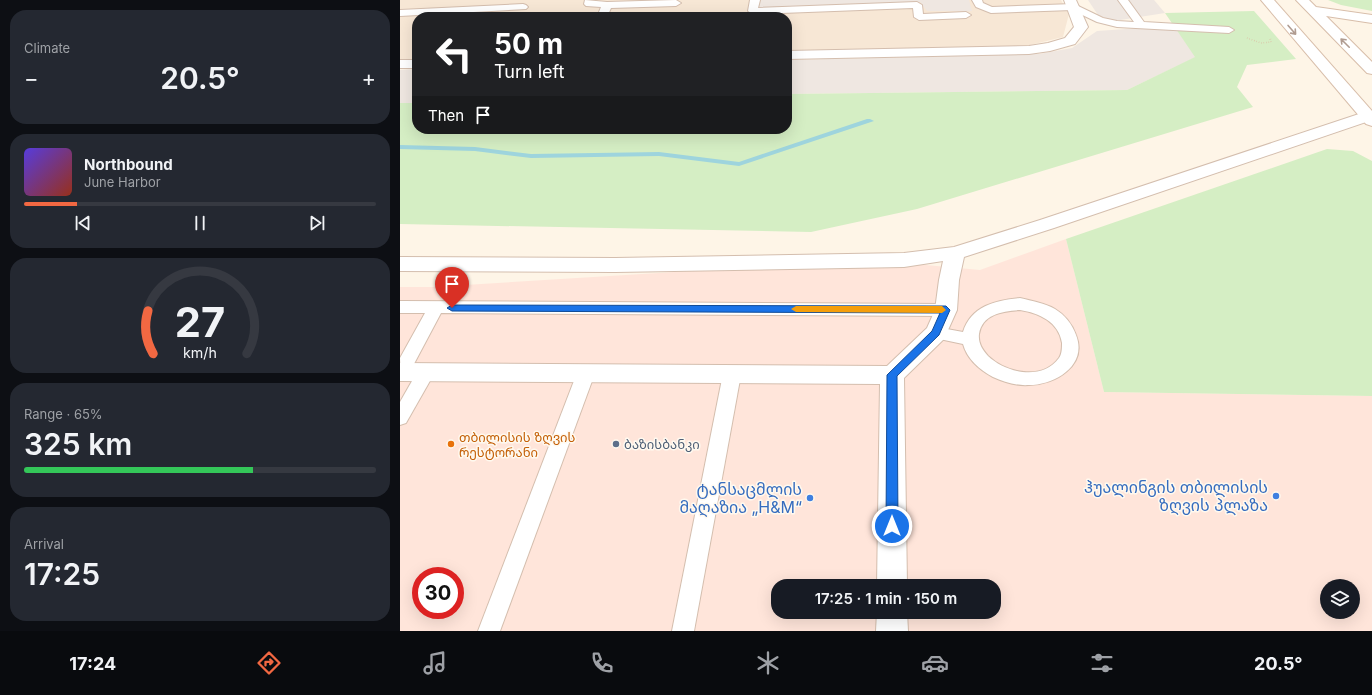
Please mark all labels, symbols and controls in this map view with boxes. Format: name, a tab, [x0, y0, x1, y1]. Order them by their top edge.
one-way arrow	[1288, 24, 1297, 35]
text: 50 m	[494, 27, 563, 61]
icon: left	[428, 28, 480, 80]
one-way arrow	[1340, 38, 1349, 48]
text: Climate	[24, 40, 70, 56]
text: 20.5°	[160, 60, 240, 96]
text: Turn left	[494, 61, 564, 82]
text: −	[24, 65, 39, 91]
text: +	[361, 65, 376, 91]
icon: arrive	[472, 104, 494, 126]
text: Then	[428, 106, 464, 125]
text: Northbound	[84, 155, 173, 174]
text: June Harbor	[84, 174, 161, 190]
icon: previous	[72, 212, 94, 234]
icon: pause	[189, 212, 211, 234]
icon: next	[306, 212, 328, 234]
pin	[435, 267, 469, 308]
icon: arrive	[441, 273, 463, 295]
text: 27	[175, 296, 225, 346]
text: km/h	[183, 343, 217, 360]
text: Range · 65%	[24, 406, 103, 422]
text: 325 km	[24, 426, 132, 462]
place label: თბილისის ზღვის რესტორანი	[459, 429, 576, 460]
place label: ბაზისბანკი	[624, 436, 700, 452]
marker: თბილისის ზღვის რესტორანი	[446, 439, 456, 449]
marker: ბაზისბანკი	[611, 439, 621, 449]
place label: ჰუალინგის თბილისის ზღვის პლაზა	[1084, 477, 1268, 516]
place label: ტანსაცმლის მაღაზია „H&M“	[679, 479, 802, 517]
marker: ჰუალინგის თბილისის ზღვის პლაზა	[1271, 491, 1281, 501]
marker: ტანსაცმლის მაღაზია „H&M“	[805, 493, 815, 503]
position arrow	[871, 505, 913, 547]
text: Arrival	[24, 536, 64, 552]
text: 17:25	[24, 556, 100, 592]
speed limit sign: 30	[412, 567, 464, 619]
map controls	[1320, 579, 1360, 619]
button: layers	[1320, 579, 1360, 619]
text: 17:25 · 1 min · 150 m	[815, 589, 957, 608]
icon: directions	[255, 649, 283, 677]
icon: music	[421, 649, 449, 677]
icon: phone	[588, 649, 616, 677]
icon: climate	[754, 649, 782, 677]
icon: car	[921, 649, 949, 677]
icon: filters	[1088, 649, 1116, 677]
text: 17:24	[69, 653, 116, 674]
text: 20.5°	[1254, 653, 1303, 674]

